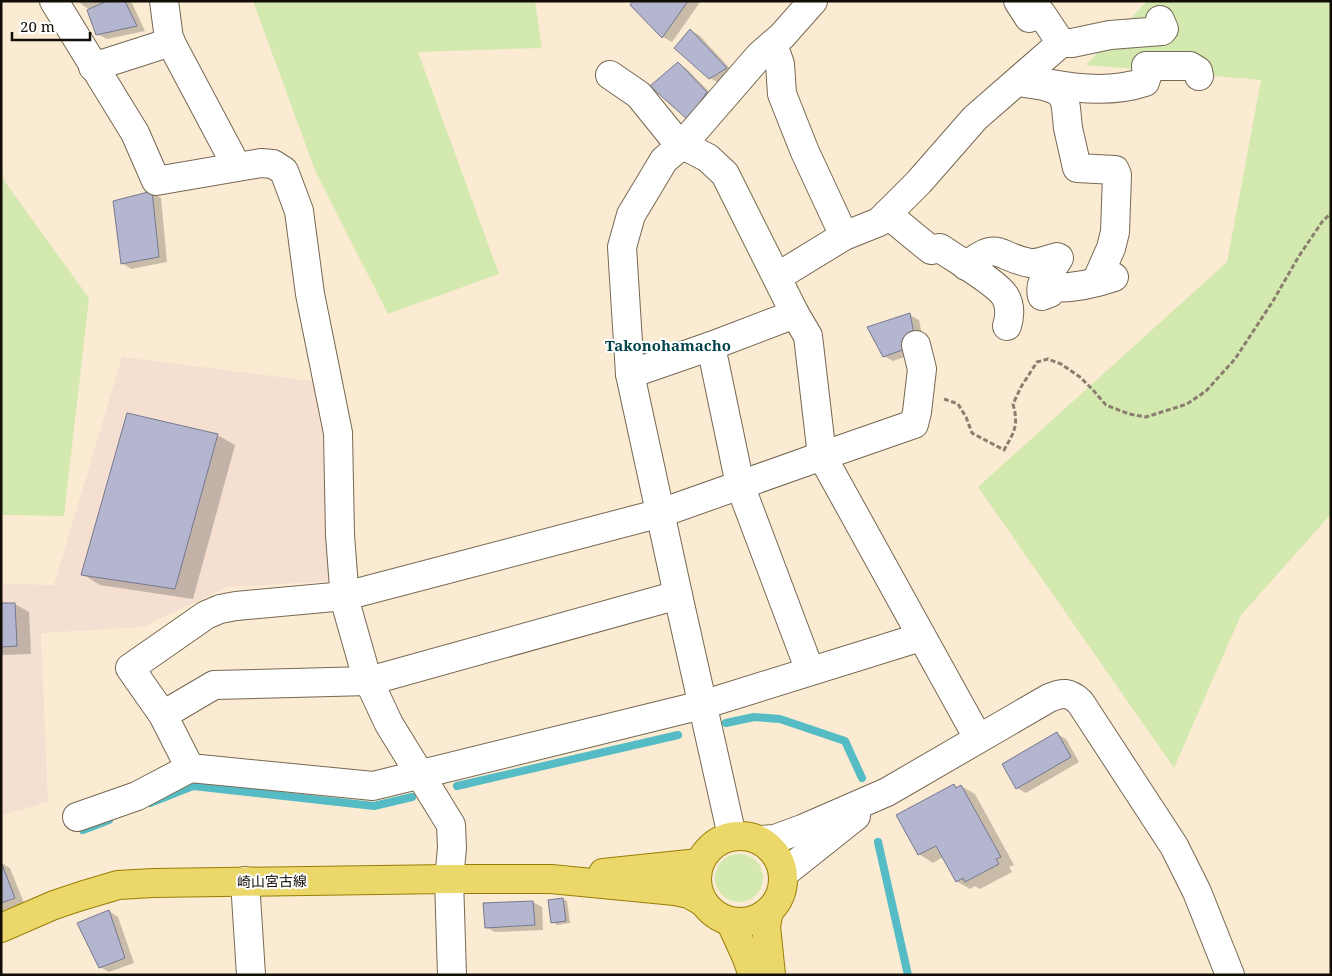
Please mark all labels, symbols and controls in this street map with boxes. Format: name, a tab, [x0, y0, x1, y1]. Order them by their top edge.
scale bar	[12, 10, 90, 42]
text: 20 m	[20, 16, 55, 36]
district label: Takonohamacho	[605, 335, 731, 355]
street label: 崎山宮古線	[237, 871, 307, 891]

